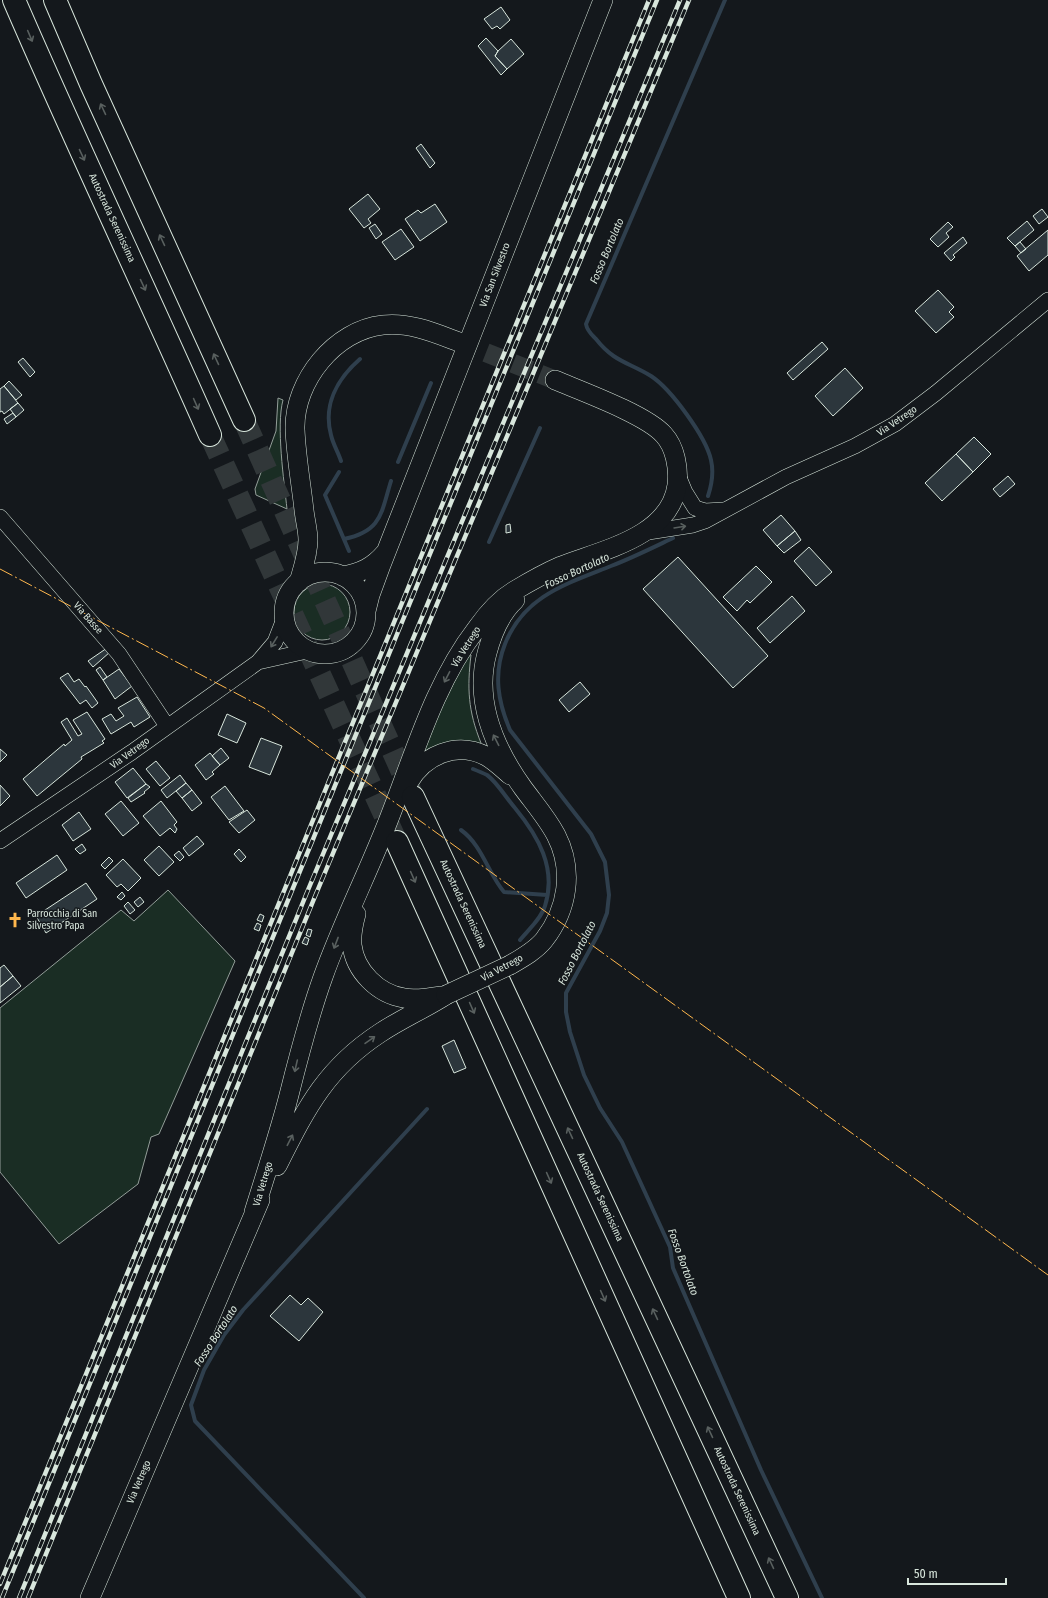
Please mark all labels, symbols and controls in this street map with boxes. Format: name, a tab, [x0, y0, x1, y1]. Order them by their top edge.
one-way arrow	[26, 29, 34, 41]
one-way arrow	[98, 104, 106, 116]
one-way arrow	[79, 148, 87, 160]
street label: Autostrada Serenissima	[86, 172, 138, 264]
water label: Fosso Bortolato	[587, 216, 627, 286]
one-way arrow	[158, 235, 166, 247]
street label: Via San Silvestro	[477, 241, 513, 309]
one-way arrow	[140, 279, 147, 291]
one-way arrow	[212, 353, 220, 365]
one-way arrow	[193, 397, 200, 409]
street label: Via Vetrego	[875, 403, 919, 439]
one-way arrow	[674, 523, 687, 531]
water label: Fosso Bortolato	[543, 550, 612, 592]
street label: Via Basse	[71, 600, 105, 637]
street label: Via Vetrego	[449, 624, 483, 670]
one-way arrow	[269, 636, 277, 648]
one-way arrow	[443, 671, 451, 683]
one-way arrow	[492, 734, 499, 746]
street label: Via Vetrego	[108, 735, 152, 771]
street label: Autostrada Serenissima	[437, 858, 489, 950]
one-way arrow	[410, 871, 417, 883]
place label: Parrocchia di San Silvestro Papa	[27, 908, 97, 932]
church icon: Parrocchia di San Silvestro Papa	[6, 911, 24, 929]
water label: Fosso Bortolato	[555, 919, 599, 987]
one-way arrow	[331, 936, 339, 948]
street label: Via Vetrego	[479, 952, 525, 984]
one-way arrow	[469, 1002, 476, 1014]
one-way arrow	[365, 1035, 376, 1044]
one-way arrow	[291, 1060, 299, 1073]
one-way arrow	[566, 1127, 573, 1139]
one-way arrow	[287, 1134, 295, 1146]
street label: Autostrada Serenissima	[574, 1151, 626, 1243]
street label: Via Vetrego	[251, 1160, 275, 1208]
one-way arrow	[546, 1171, 553, 1183]
water label: Fosso Bortolato	[665, 1227, 701, 1297]
one-way arrow	[599, 1290, 607, 1302]
water label: Fosso Bortolato	[191, 1303, 241, 1369]
one-way arrow	[651, 1309, 658, 1321]
one-way arrow	[706, 1426, 713, 1438]
street label: Autostrada Serenissima	[711, 1445, 763, 1537]
street label: Via Vetrego	[125, 1459, 153, 1505]
one-way arrow	[767, 1557, 774, 1569]
scale bar	[908, 1560, 1006, 1586]
text: 50 m	[914, 1567, 938, 1581]

